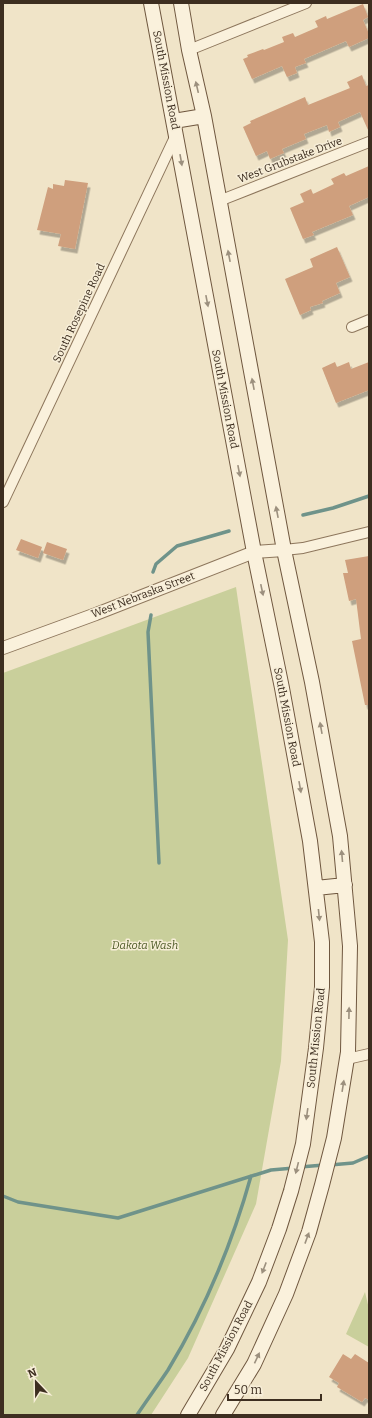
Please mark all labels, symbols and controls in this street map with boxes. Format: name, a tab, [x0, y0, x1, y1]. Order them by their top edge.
street label: South Mission Road	[150, 29, 182, 131]
one-way arrow	[194, 81, 200, 93]
street label: West Grubstake Drive	[236, 134, 344, 186]
one-way arrow	[178, 154, 184, 166]
one-way arrow	[226, 250, 232, 262]
street label: South Rosepine Road	[50, 261, 108, 365]
one-way arrow	[204, 295, 210, 308]
street label: South Mission Road	[209, 348, 241, 450]
one-way arrow	[250, 378, 256, 390]
one-way arrow	[236, 464, 242, 477]
one-way arrow	[274, 506, 280, 518]
street label: West Nebraska Street	[89, 569, 197, 621]
one-way arrow	[259, 584, 265, 596]
street label: South Mission Road	[271, 666, 303, 768]
one-way arrow	[317, 722, 323, 734]
one-way arrow	[297, 780, 303, 793]
one-way arrow	[339, 850, 345, 862]
one-way arrow	[315, 909, 322, 921]
park label: Dakota Wash	[112, 939, 178, 952]
street label: South Mission Road	[304, 987, 328, 1089]
one-way arrow	[345, 1007, 352, 1019]
one-way arrow	[340, 1080, 346, 1092]
one-way arrow	[304, 1108, 310, 1120]
one-way arrow	[294, 1162, 300, 1174]
one-way arrow	[304, 1231, 310, 1243]
one-way arrow	[261, 1262, 267, 1274]
street label: South Mission Road	[197, 1298, 256, 1394]
one-way arrow	[254, 1352, 260, 1363]
north arrow	[16, 1362, 56, 1402]
text: N	[26, 1365, 39, 1381]
scale bar	[228, 1376, 321, 1402]
text: 50 m	[234, 1383, 263, 1397]

